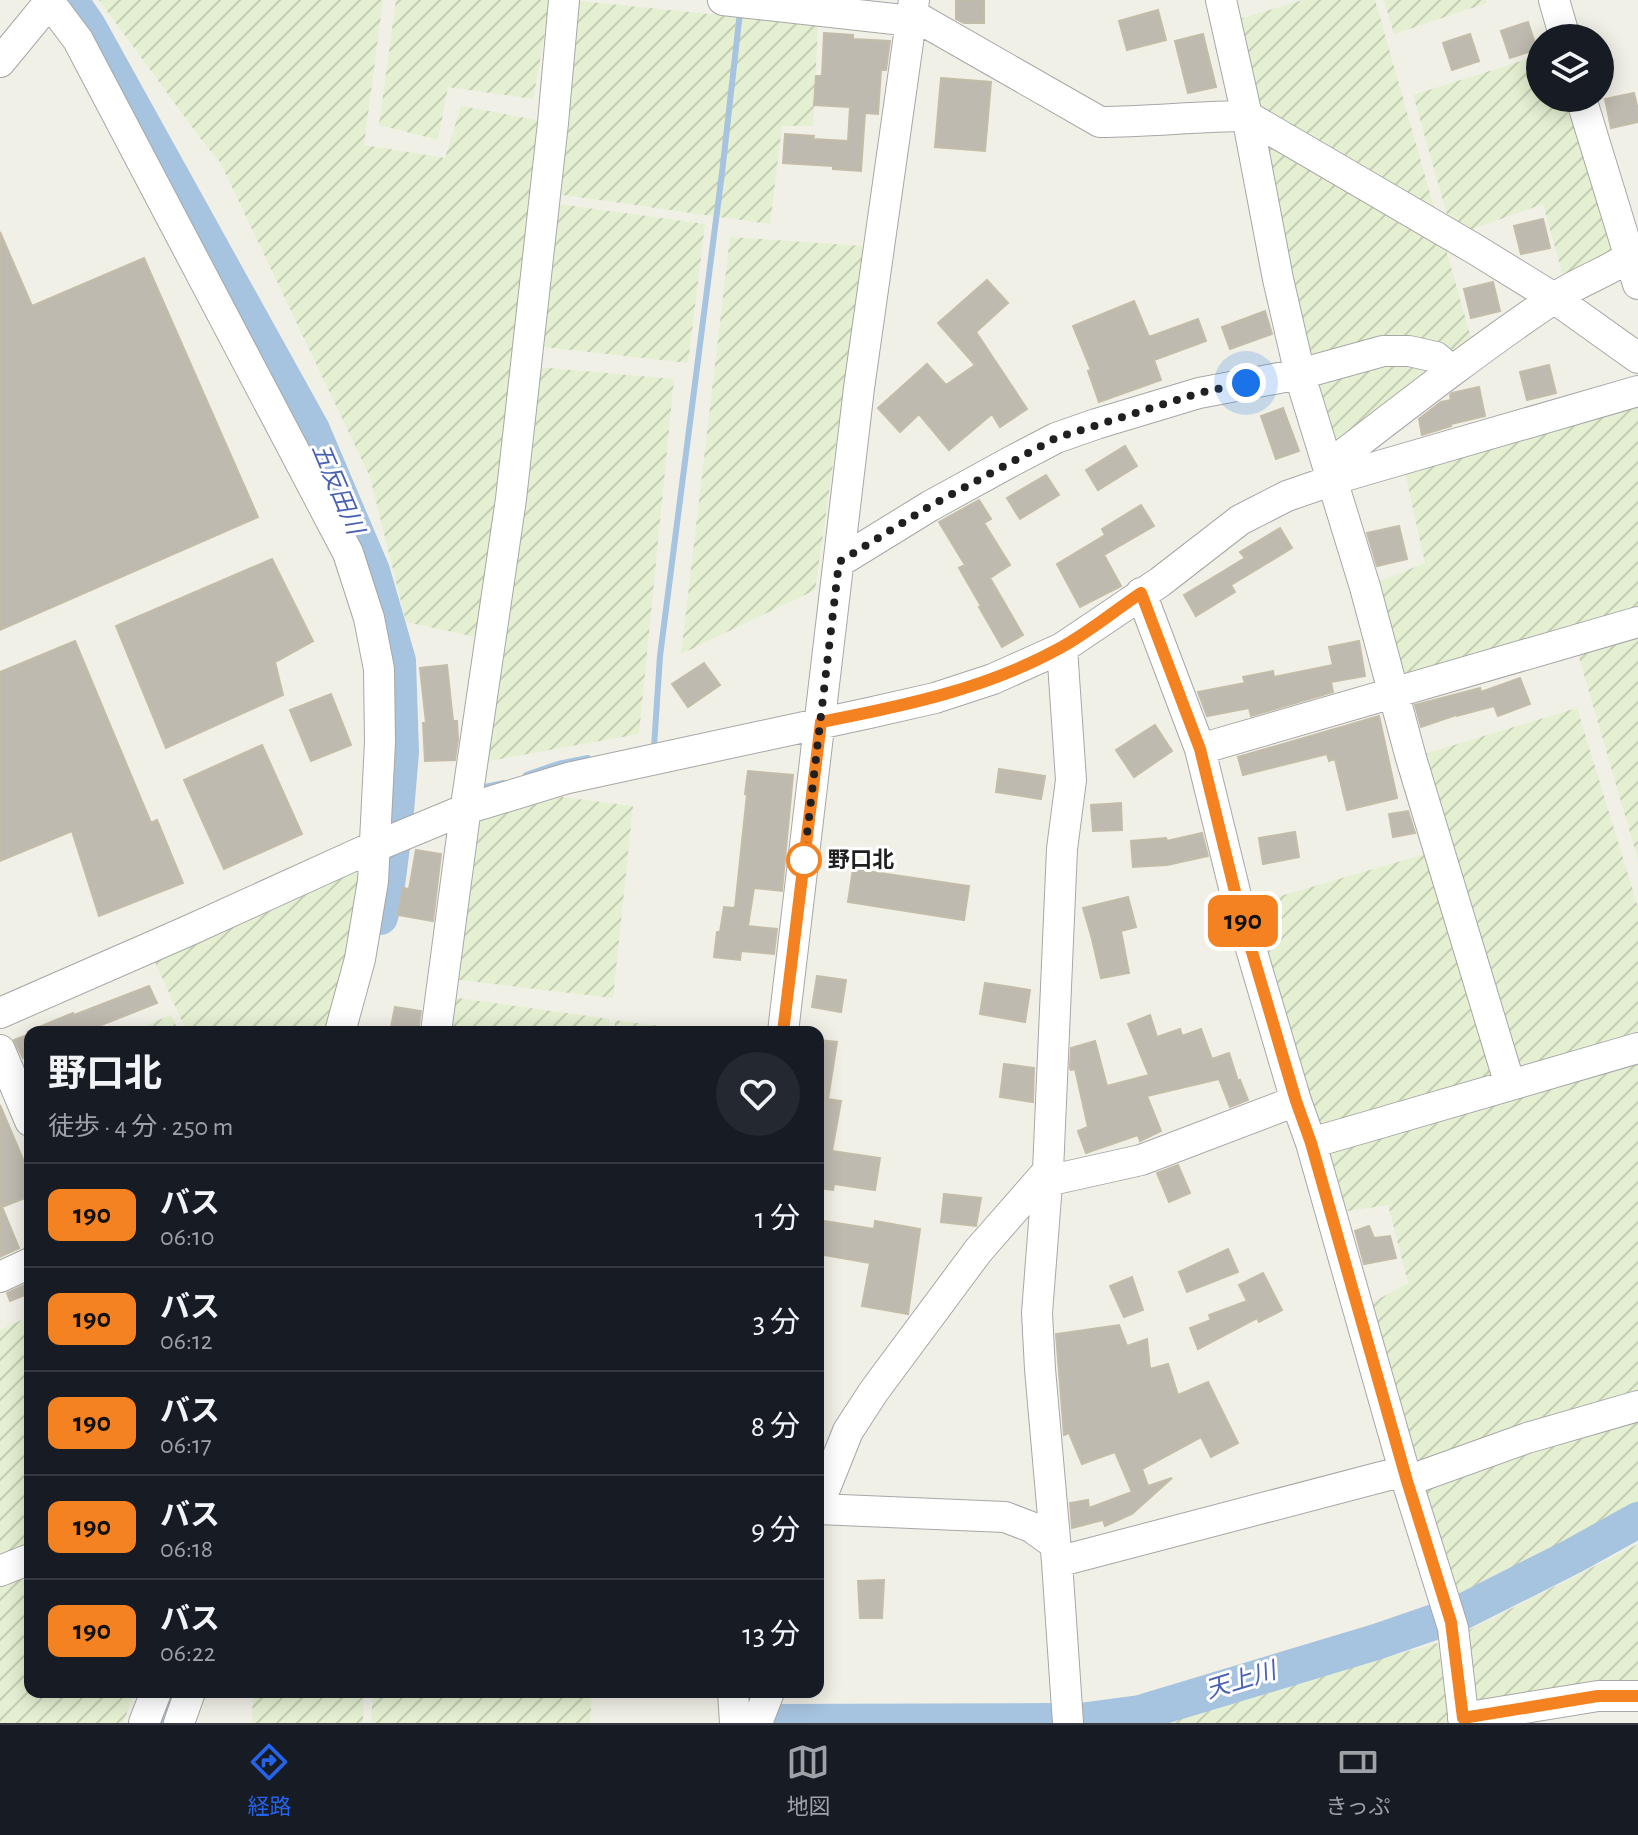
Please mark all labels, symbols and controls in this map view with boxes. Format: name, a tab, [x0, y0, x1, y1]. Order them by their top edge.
map controls	[1526, 24, 1614, 112]
button: layers	[1526, 24, 1614, 112]
your location	[1226, 363, 1266, 403]
water label: 五反田川	[307, 440, 368, 541]
marker: 野口北	[787, 843, 821, 877]
place label: 野口北	[828, 848, 894, 871]
line badge: 190	[1197, 895, 1289, 947]
text: 190	[1224, 907, 1262, 935]
button: heart	[716, 1052, 800, 1136]
text: 野口北	[48, 1056, 162, 1094]
text: 徒歩 · 4 分 · 250 m	[48, 1114, 233, 1140]
text: バス	[160, 1189, 220, 1219]
text: 190	[73, 1201, 111, 1229]
text: 1 分	[755, 1204, 800, 1234]
text: 06:10	[160, 1224, 215, 1250]
text: バス	[160, 1293, 220, 1323]
text: 190	[73, 1305, 111, 1333]
text: 3 分	[753, 1308, 800, 1338]
text: 06:12	[160, 1328, 213, 1354]
text: バス	[160, 1397, 220, 1427]
text: 190	[73, 1409, 111, 1437]
text: 8 分	[751, 1412, 800, 1442]
text: 06:17	[160, 1432, 212, 1458]
text: バス	[160, 1501, 220, 1531]
text: 190	[73, 1513, 111, 1541]
text: 9 分	[751, 1516, 800, 1546]
text: 06:18	[160, 1536, 213, 1562]
text: バス	[160, 1605, 220, 1635]
text: 190	[73, 1617, 111, 1645]
text: 13 分	[742, 1620, 800, 1650]
text: 06:22	[160, 1640, 216, 1666]
water label: 天上川	[1203, 1657, 1282, 1703]
tab: 経路	[247, 1740, 291, 1820]
tab: 地図	[786, 1740, 830, 1820]
tab: きっぷ	[1325, 1740, 1391, 1820]

